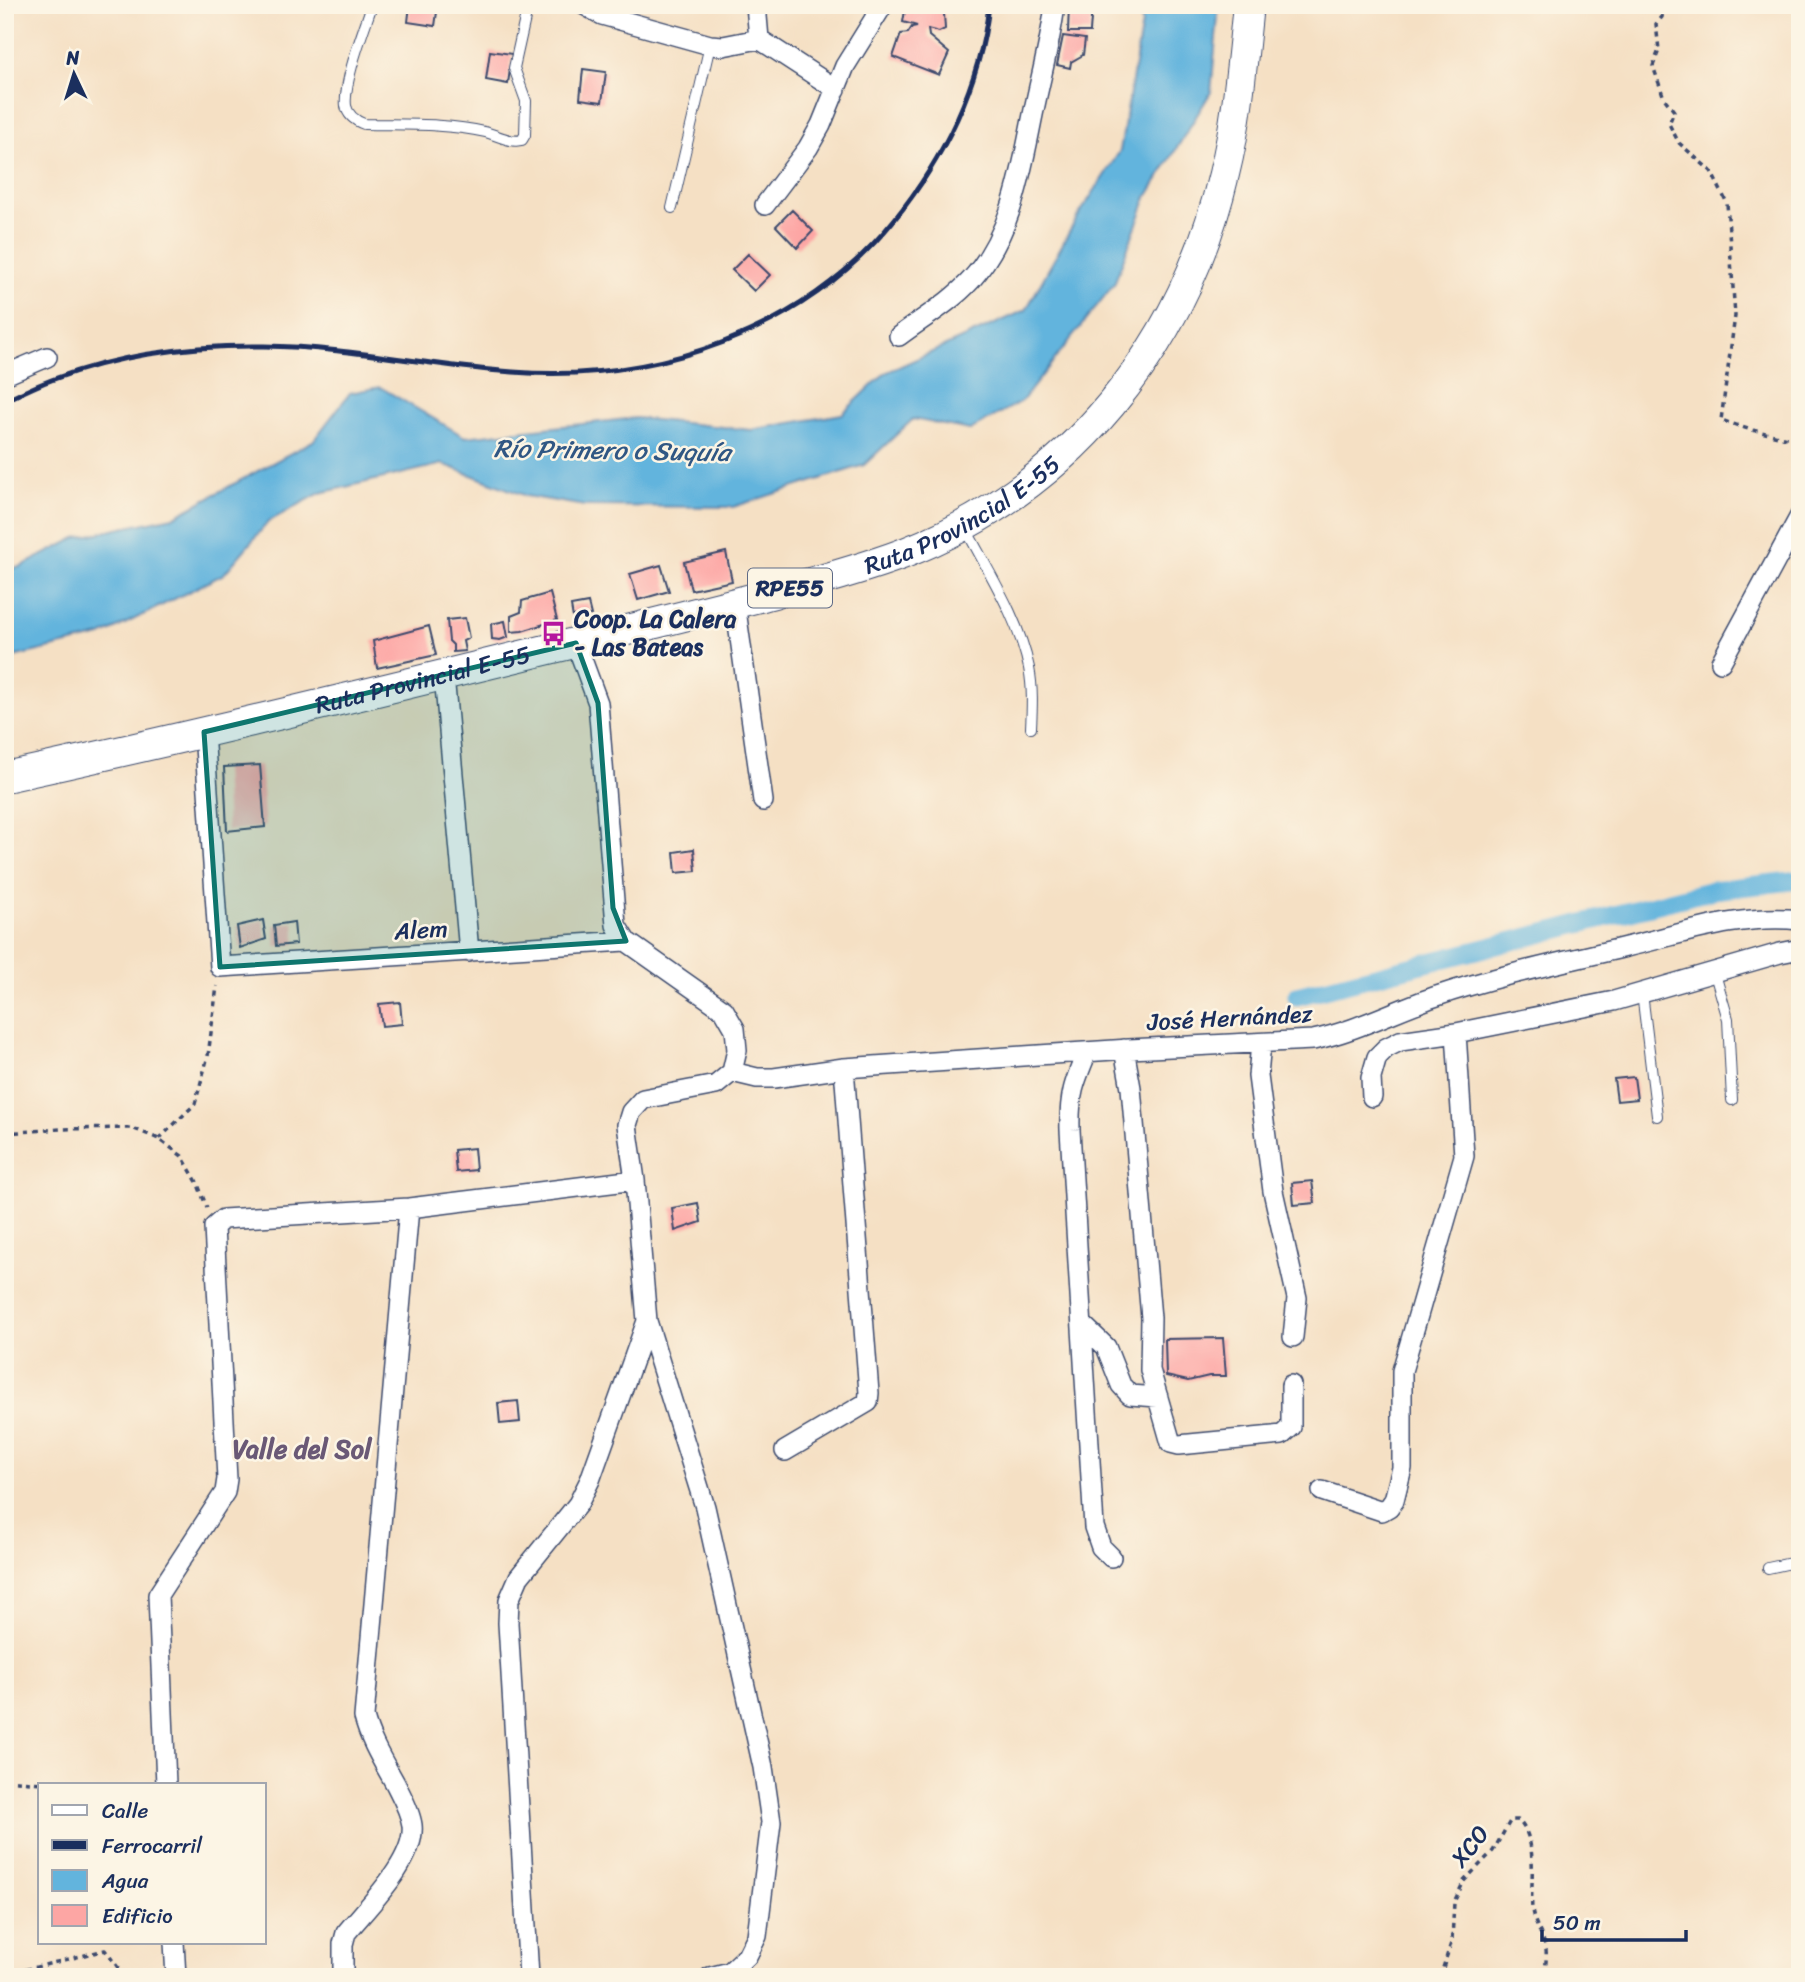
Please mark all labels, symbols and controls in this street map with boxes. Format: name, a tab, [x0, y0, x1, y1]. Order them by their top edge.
north arrow	[38, 38, 108, 108]
text: N	[64, 41, 81, 75]
water label: Río Primero o Suquía	[494, 425, 733, 475]
street label: Ruta Provincial E-55	[859, 444, 1070, 587]
road number: RPE55	[748, 568, 832, 608]
place label: Coop. La Calera - Las Bateas	[573, 598, 737, 668]
bus stop icon: Coop. La Calera - Las Bateas	[540, 619, 568, 647]
street label: Ruta Provincial E-55	[311, 633, 535, 726]
street label: Alem	[392, 908, 449, 952]
street label: José Hernández	[1145, 993, 1315, 1043]
district label: Valle del Sol	[233, 1426, 373, 1472]
legend	[38, 1783, 266, 1944]
text: Calle	[102, 1792, 149, 1830]
street label: XCO	[1439, 1815, 1500, 1877]
text: Ferrocarril	[102, 1827, 203, 1865]
text: Agua	[101, 1862, 149, 1900]
text: Edificio	[102, 1897, 173, 1935]
scale bar	[1542, 1898, 1686, 1942]
text: 50 m	[1553, 1904, 1601, 1942]

